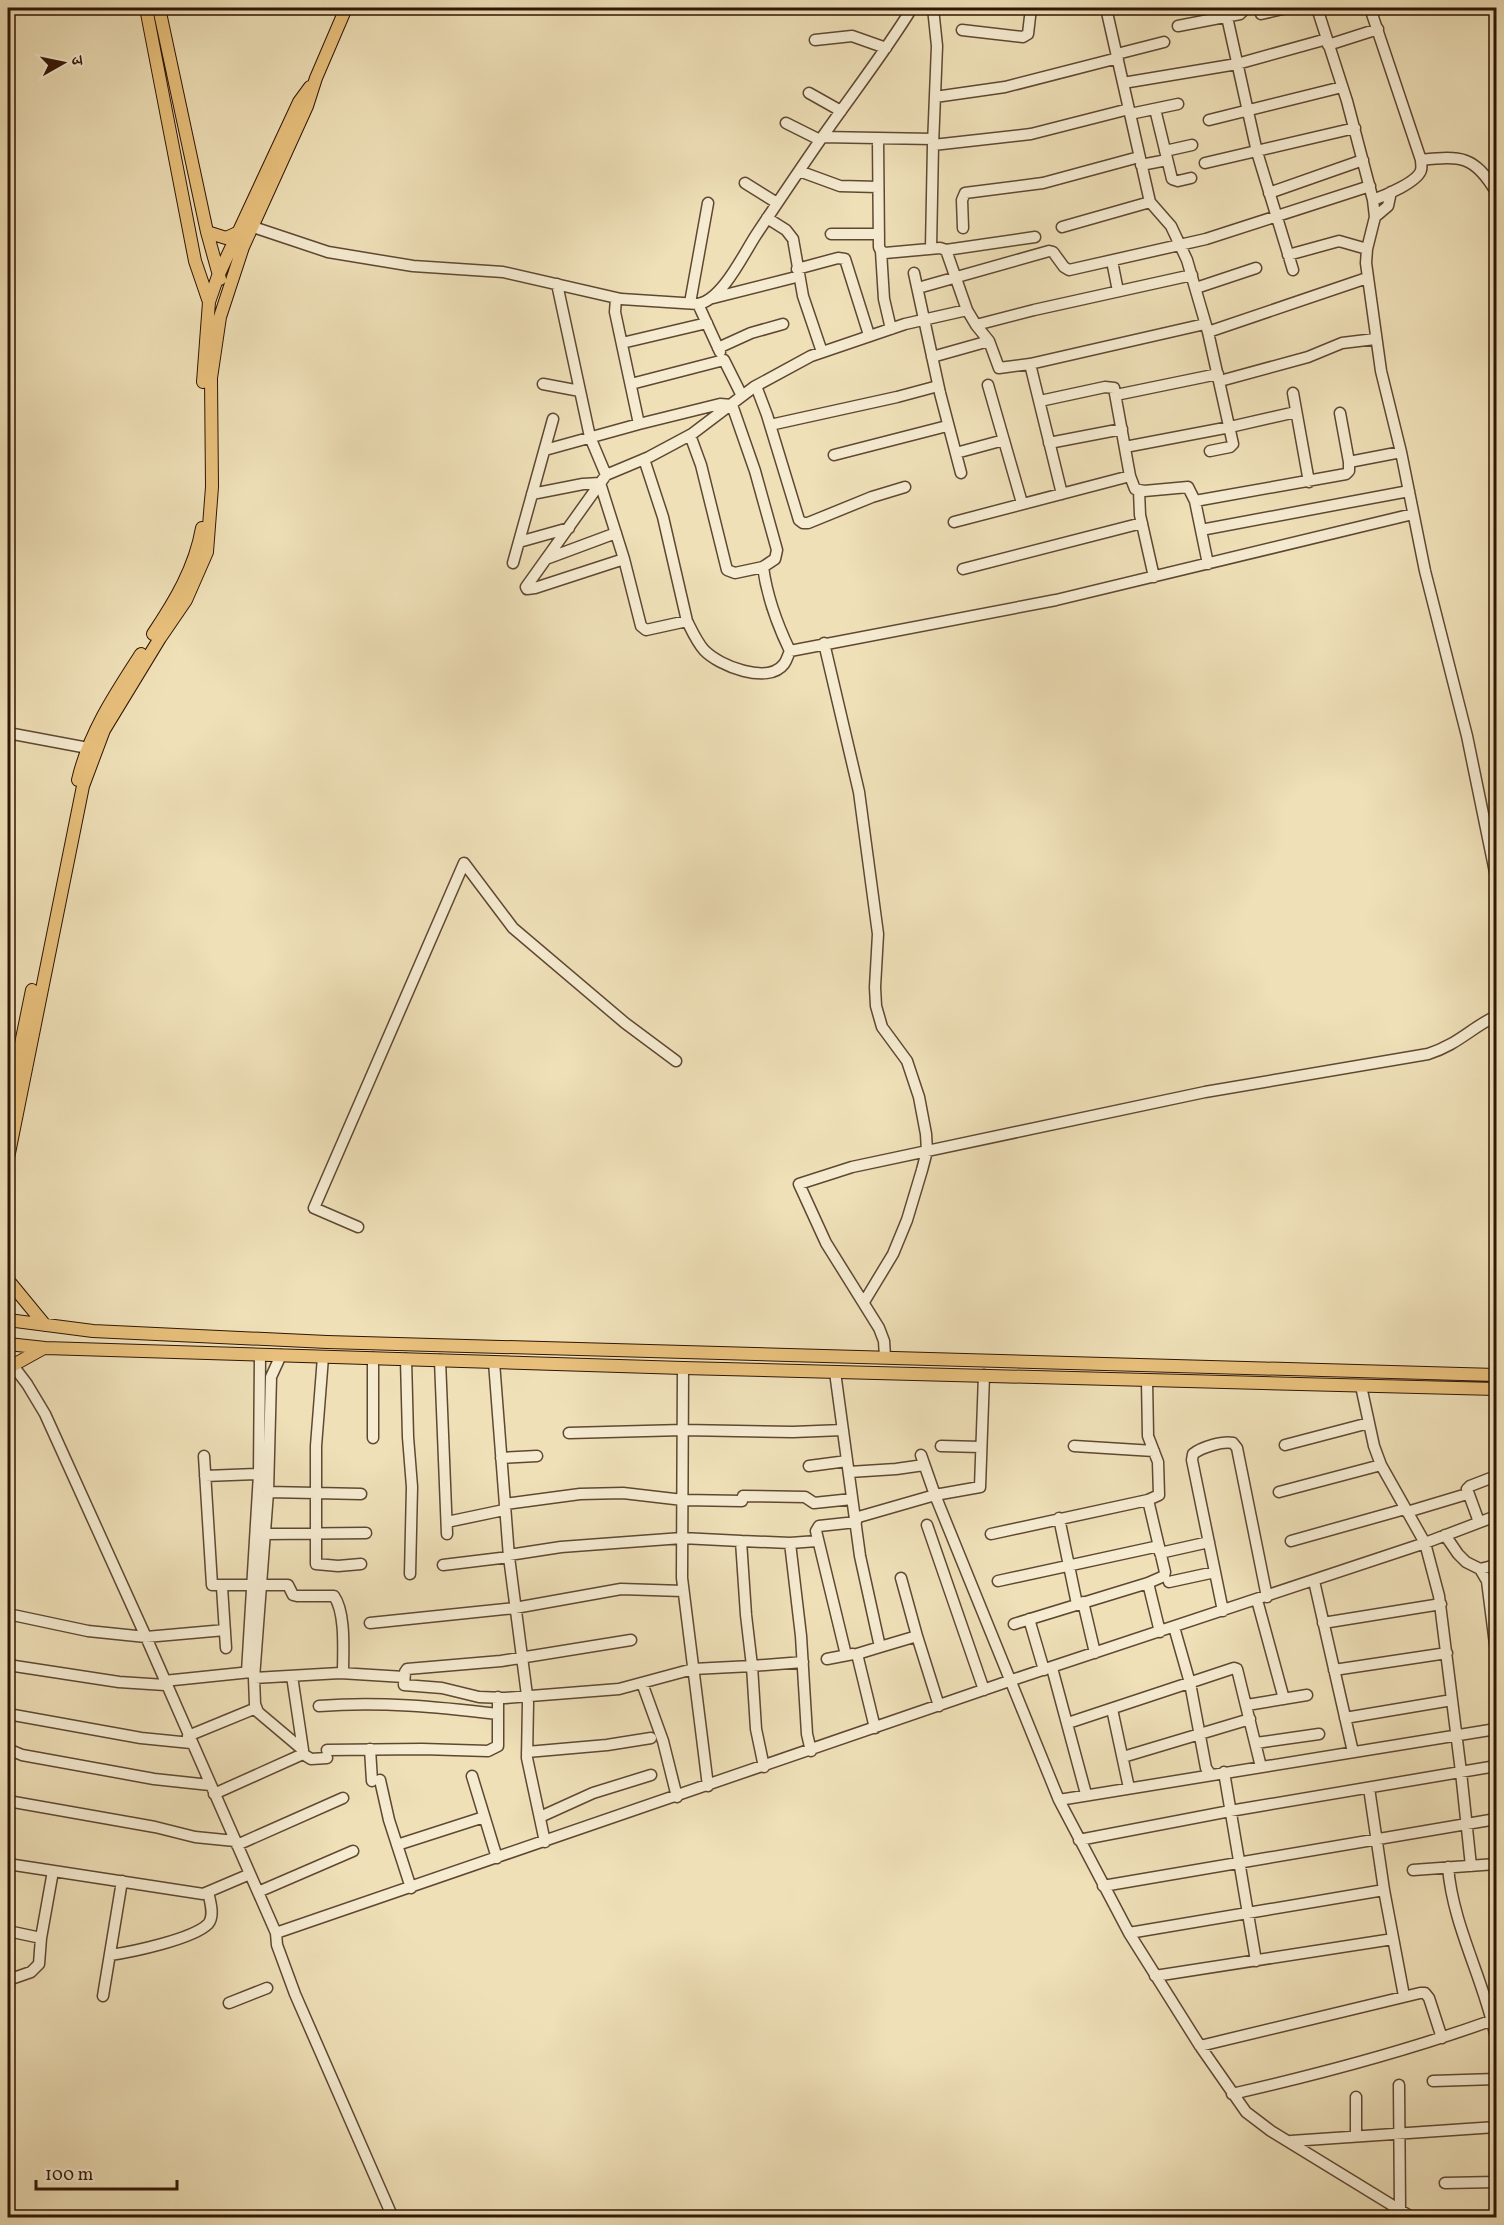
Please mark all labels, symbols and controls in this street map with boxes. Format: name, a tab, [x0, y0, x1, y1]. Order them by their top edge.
north arrow	[33, 33, 93, 93]
text: उ	[64, 54, 88, 69]
scale bar	[36, 2153, 177, 2191]
text: 100 m	[45, 2163, 94, 2188]

